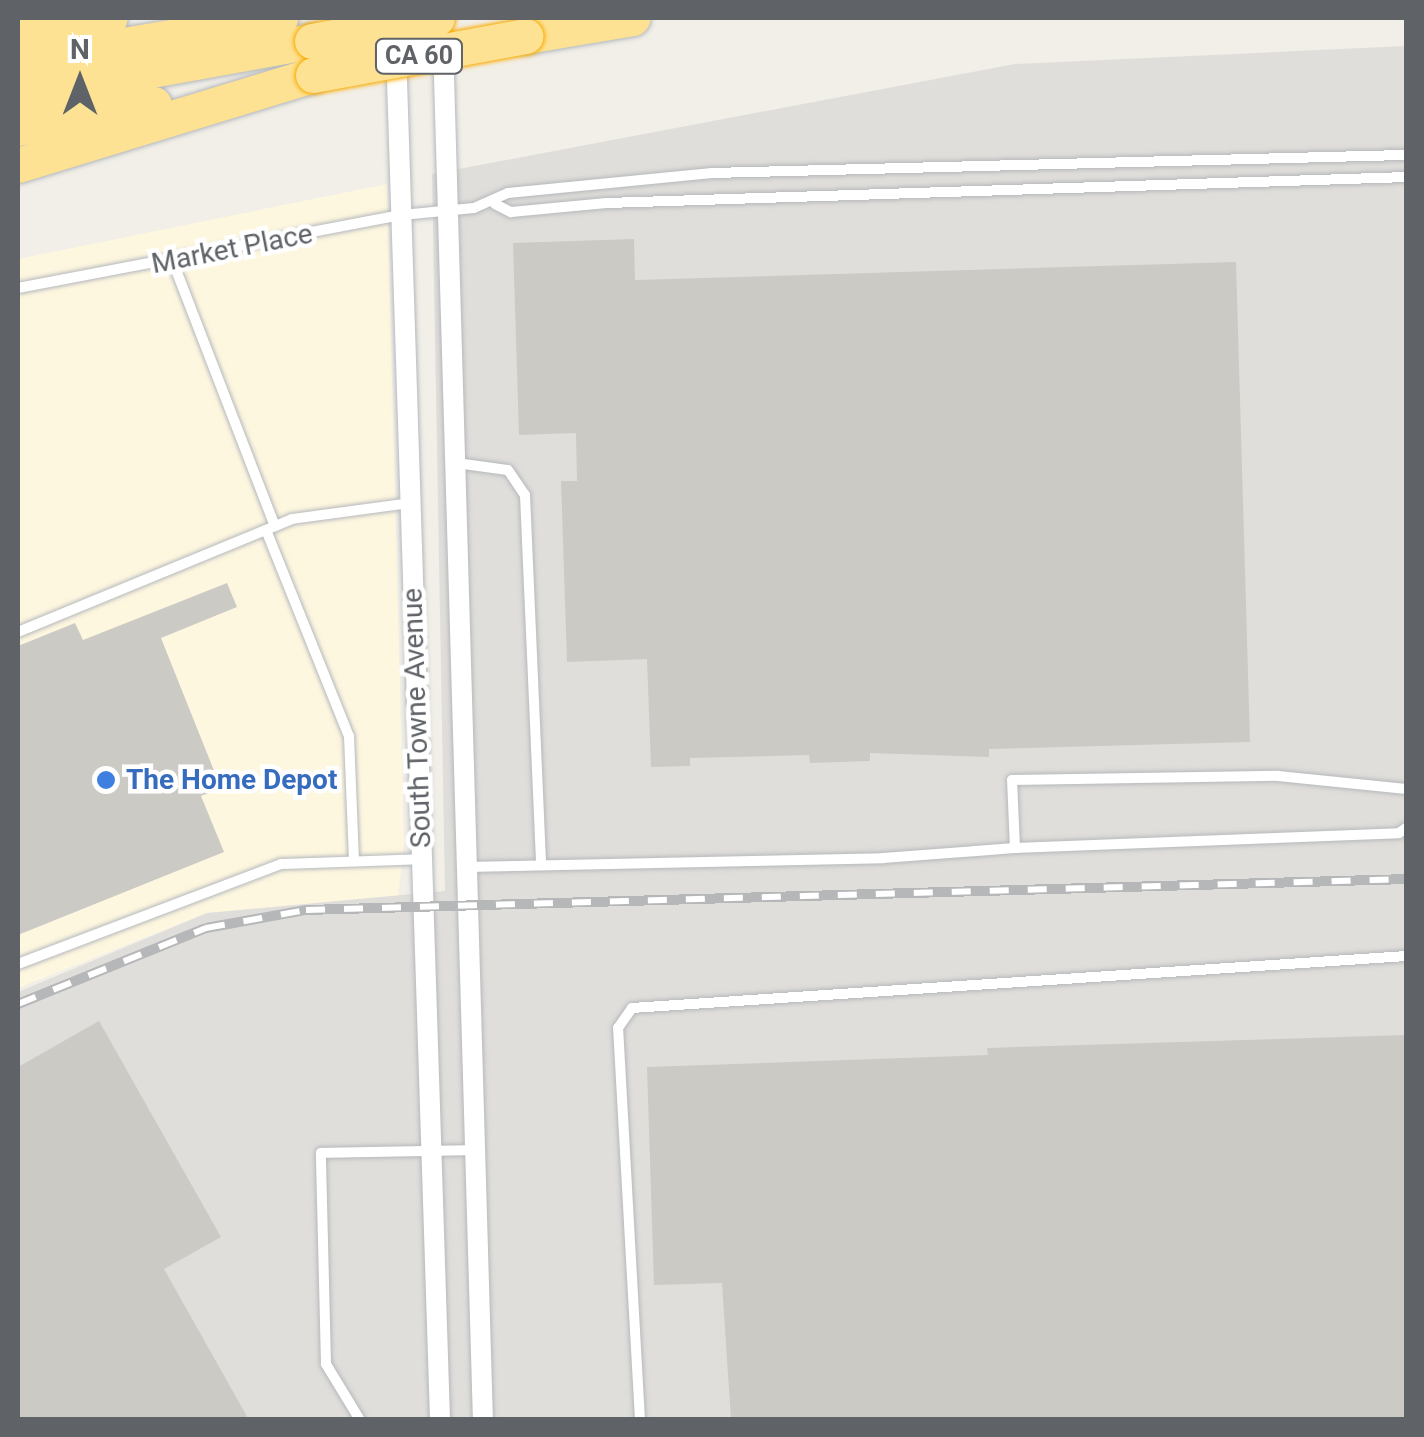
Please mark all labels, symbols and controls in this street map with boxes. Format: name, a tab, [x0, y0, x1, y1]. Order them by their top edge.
north arrow	[30, 30, 130, 130]
text: N	[70, 33, 90, 66]
road number: CA 60	[374, 36, 464, 76]
street label: Market Place	[149, 217, 315, 281]
street label: South Towne Avenue	[396, 587, 438, 849]
place label: The Home Depot	[126, 763, 337, 797]
marker: The Home Depot	[95, 769, 117, 791]

